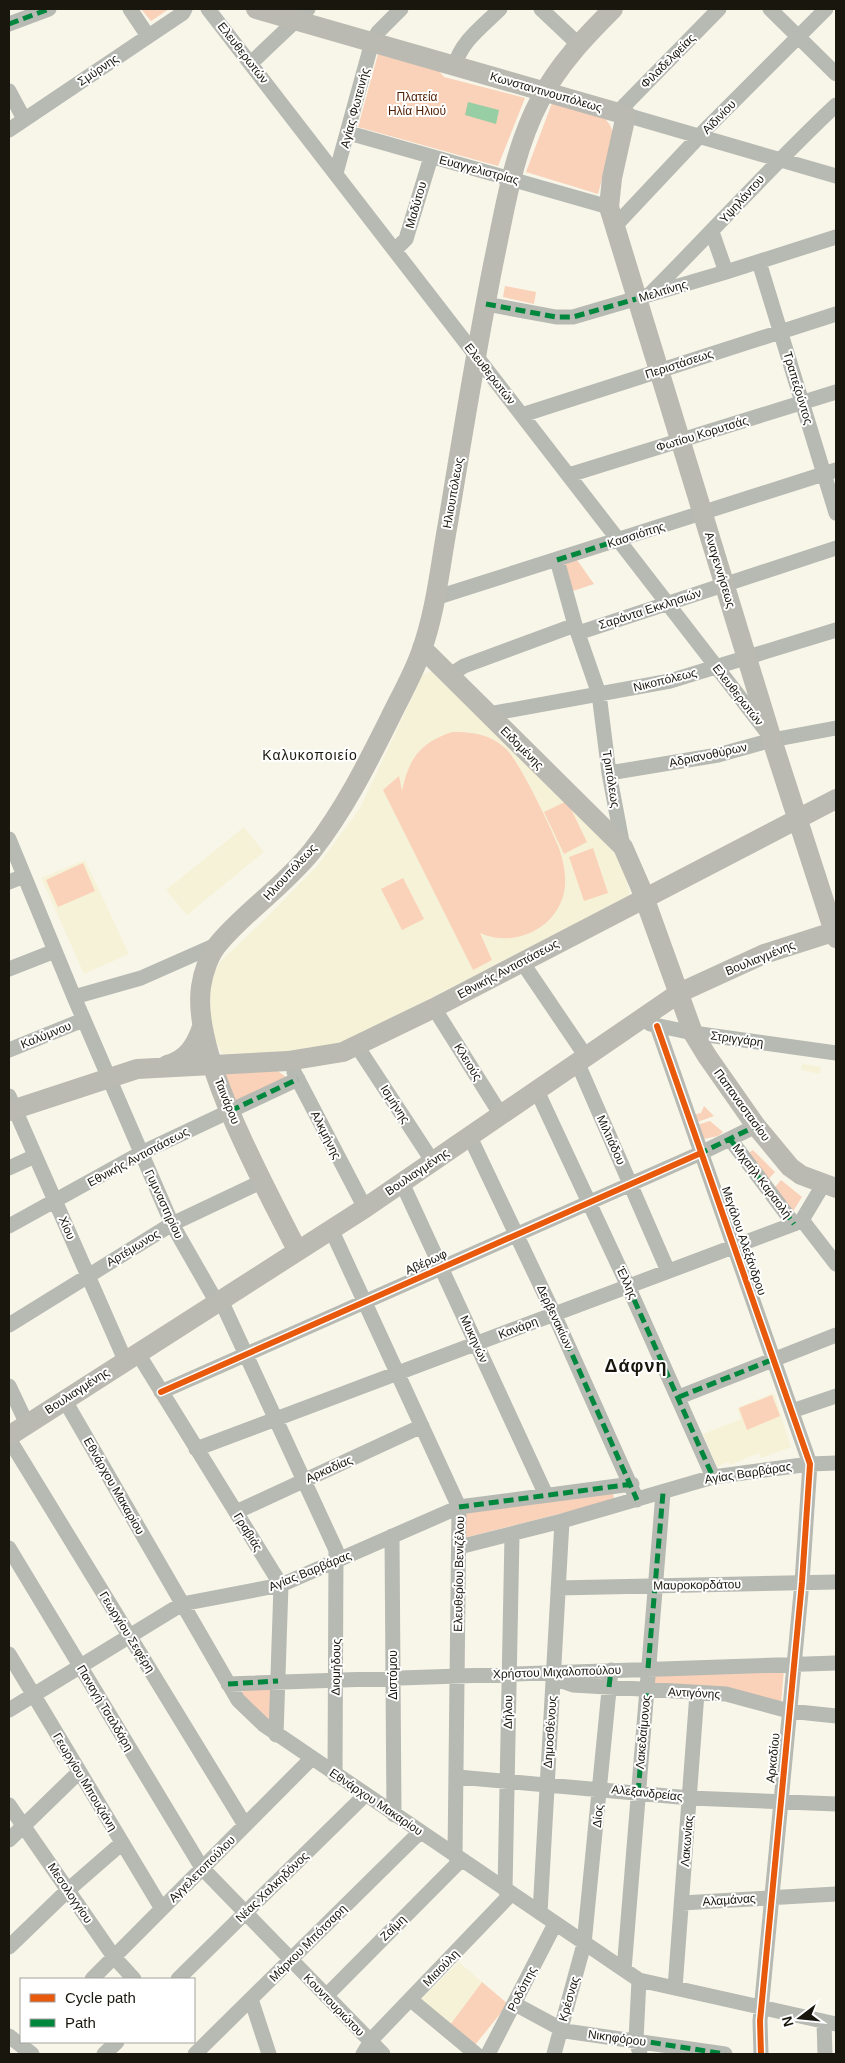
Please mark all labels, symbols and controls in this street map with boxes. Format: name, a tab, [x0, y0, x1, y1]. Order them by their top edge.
street label: Ελευθερωτών	[215, 20, 271, 86]
street label: Φιλαδελφείας	[638, 31, 698, 91]
street label: Σμύρνης	[75, 51, 121, 89]
street label: Αγίας Φωτεινής	[338, 66, 372, 150]
street label: Κωνσταντινουπόλεως	[488, 69, 604, 115]
park label: Πλατεία Ηλία Ηλιού	[388, 90, 446, 118]
street label: Αϊδινίου	[699, 97, 739, 137]
street label: Ευαγγελιστρίας	[438, 153, 521, 187]
street label: Υψηλάντου	[717, 172, 767, 226]
street label: Μαδύτου	[403, 180, 429, 230]
street label: Μελιτίνης	[637, 277, 689, 305]
street label: Ελευθερωτών	[462, 341, 518, 407]
street label: Περιστάσεως	[643, 346, 715, 382]
street label: Τραπεζούντος	[780, 350, 816, 426]
street label: Φωτίου Κορυτσάς	[654, 413, 750, 455]
street label: Ηλιουπόλεως	[440, 456, 466, 530]
street label: Κασσιόπης	[606, 519, 667, 551]
street label: Αναγεννήσεως	[702, 530, 738, 610]
street label: Σαράντα Εκκλησιών	[597, 586, 703, 632]
street label: Ελευθερωτών	[710, 662, 766, 728]
street label: Νικοπόλεως	[632, 665, 698, 695]
street label: Ειδομένης	[498, 724, 546, 772]
street label: Αδριανοθύρων	[668, 740, 748, 770]
district label: Καλυκοποιείο	[262, 747, 358, 763]
street label: Τριπόλεως	[600, 749, 622, 809]
street label: Ηλιουπόλεως	[260, 841, 320, 903]
street label: Εθνικής Αντιστάσεως	[455, 936, 561, 1002]
street label: Βουλιαγμένης	[723, 938, 797, 978]
street label: Καλύμνου	[19, 1019, 73, 1051]
street label: Στριγγάρη	[710, 1028, 764, 1050]
street label: Κλειούς	[451, 1041, 485, 1083]
street label: Παπαναστασίου	[711, 1066, 773, 1144]
street label: Ταινάρου	[211, 1076, 243, 1126]
street label: Ισμήνης	[377, 1082, 413, 1126]
street label: Αλκμήνης	[308, 1109, 344, 1162]
street label: Μιλτιάδου	[594, 1113, 628, 1167]
street label: Εθνικής Αντιστάσεως	[85, 1124, 191, 1190]
street label: Μιχαήλ Καραολή	[730, 1141, 794, 1221]
street label: Βουλιαγμένης	[383, 1146, 452, 1198]
street label: Γυμναστηρίου	[142, 1167, 186, 1241]
street label: Μεγάλου Αλεξάνδρου	[719, 1185, 769, 1297]
street label: Χίου	[56, 1214, 78, 1242]
street label: Αρτέμωνος	[104, 1227, 162, 1269]
street label: Αβέρωφ	[403, 1247, 449, 1277]
street label: Έλλης	[613, 1264, 641, 1301]
street label: Δερβενακίων	[534, 1283, 576, 1351]
street label: Μυκηνών	[457, 1313, 491, 1365]
street label: Κανάρη	[496, 1314, 540, 1342]
district label: Δάφνη	[605, 1356, 667, 1376]
street label: Βουλιαγμένης	[42, 1365, 112, 1417]
street label: Εθνάρχου Μακαρίου	[81, 1435, 147, 1537]
street label: Αρκαδίας	[303, 1452, 355, 1485]
street label: Αγίας Βαρβάρας	[704, 1459, 793, 1487]
street label: Γραβιάς	[231, 1510, 265, 1554]
street label: Ελευθερίου Βενιζέλου	[451, 1516, 467, 1632]
street label: Αγίας Βαρβάρας	[267, 1548, 353, 1594]
street label: Μαυροκορδάτου	[653, 1577, 741, 1593]
street label: Γεωργίου Σεφέρη	[96, 1589, 158, 1675]
street label: Διομήδους	[329, 1638, 343, 1695]
street label: Διστόμου	[386, 1650, 400, 1700]
street label: Παναγή Τσαλδάρη	[74, 1663, 136, 1753]
street label: Χρήστου Μιχαλοπούλου	[493, 1663, 621, 1681]
street label: Αντιγόνης	[668, 1685, 721, 1701]
street label: Λακεδαίμονος	[633, 1694, 653, 1770]
street label: Δήλου	[501, 1695, 515, 1729]
street label: Δημοσθένους	[540, 1695, 560, 1769]
street label: Γεωργίου Μπουζιάνη	[50, 1730, 120, 1834]
street label: Αρκαδίου	[763, 1732, 783, 1784]
street label: Εθνάρχου Μακαρίου	[327, 1766, 425, 1838]
street label: Αλεξανδρείας	[611, 1782, 684, 1804]
street label: Δίος	[590, 1804, 606, 1828]
street label: Λακωνίας	[678, 1814, 696, 1867]
street label: Αγγελετοπούλου	[166, 1833, 238, 1905]
street label: Νέας Χαλκηδόνος	[233, 1849, 311, 1925]
street label: Μεσολογγίου	[45, 1860, 95, 1926]
street label: Αλαμάνας	[702, 1891, 756, 1909]
street label: Μάρκου Μπότσαρη	[266, 1901, 350, 1985]
street label: Ζαΐμη	[377, 1912, 409, 1944]
street label: Μιαούλη	[420, 1947, 462, 1989]
street label: Ροδόπης	[505, 1964, 539, 2014]
street label: Κουντουριώτου	[301, 1971, 367, 2039]
street label: Κρέσνας	[556, 1975, 582, 2023]
legend	[20, 1978, 195, 2043]
text: Cycle path	[65, 1989, 136, 2006]
north arrow	[775, 1993, 825, 2043]
text: Path	[65, 2014, 96, 2031]
text: N	[778, 2015, 797, 2029]
street label: Νικηφόρου	[587, 2027, 647, 2049]

